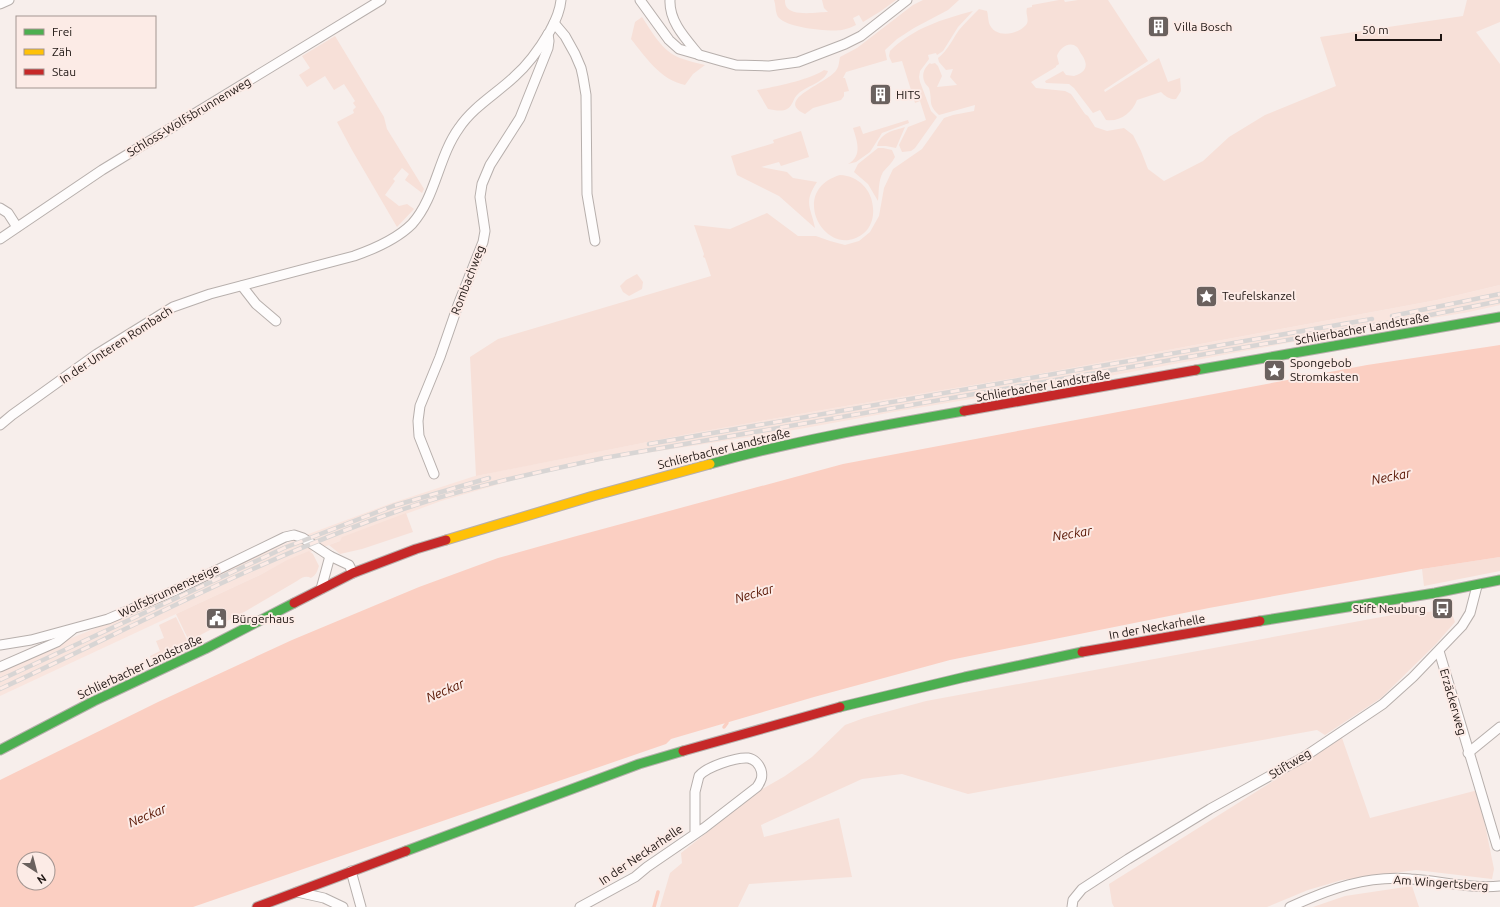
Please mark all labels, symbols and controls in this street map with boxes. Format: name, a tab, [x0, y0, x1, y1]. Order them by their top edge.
building icon: Villa Bosch	[1146, 14, 1172, 40]
legend	[16, 16, 156, 88]
scale bar	[1356, 16, 1441, 42]
place label: Villa Bosch	[1174, 20, 1232, 33]
text: 50 m	[1362, 23, 1389, 36]
text: Frei	[52, 25, 72, 38]
text: Zäh	[52, 45, 72, 58]
text: Stau	[52, 65, 76, 78]
street label: Schloss-Wolfsbrunnenweg	[125, 74, 253, 159]
building icon: HITS	[868, 82, 894, 108]
place label: HITS	[896, 88, 920, 101]
street label: Rombachweg	[448, 243, 487, 316]
place icon: Teufelskanzel	[1194, 283, 1220, 309]
place label: Teufelskanzel	[1222, 289, 1295, 302]
street label: In der Unteren Rombach	[57, 303, 174, 386]
street label: Schlierbacher Landstraße	[1294, 310, 1430, 347]
place label: Spongebob Stromkasten	[1290, 356, 1359, 383]
place icon: Spongebob Stromkasten	[1262, 357, 1288, 383]
street label: Schlierbacher Landstraße	[975, 367, 1111, 404]
street label: Schlierbacher Landstraße	[656, 426, 792, 471]
water label: Neckar	[1370, 465, 1413, 487]
water label: Neckar	[1051, 523, 1094, 543]
street label: Wolfsbrunnensteige	[116, 562, 221, 620]
water label: Neckar	[733, 580, 776, 605]
bus stop icon: Stift Neuburg	[1429, 596, 1455, 622]
place label: Stift Neuburg	[1353, 602, 1426, 615]
public building icon: Bürgerhaus	[203, 606, 229, 632]
place label: Bürgerhaus	[232, 612, 294, 625]
street label: In der Neckarhelle	[1108, 612, 1206, 641]
street label: Schlierbacher Landstraße	[75, 632, 204, 701]
street label: Erzäckerweg	[1438, 667, 1469, 737]
water label: Neckar	[424, 675, 467, 704]
street label: Stiftweg	[1267, 746, 1313, 781]
water label: Neckar	[126, 800, 169, 829]
street label: In der Neckarhelle	[597, 822, 685, 887]
north arrow	[16, 851, 56, 891]
text: N	[35, 872, 49, 886]
street label: Am Wingertsberg	[1393, 873, 1489, 892]

